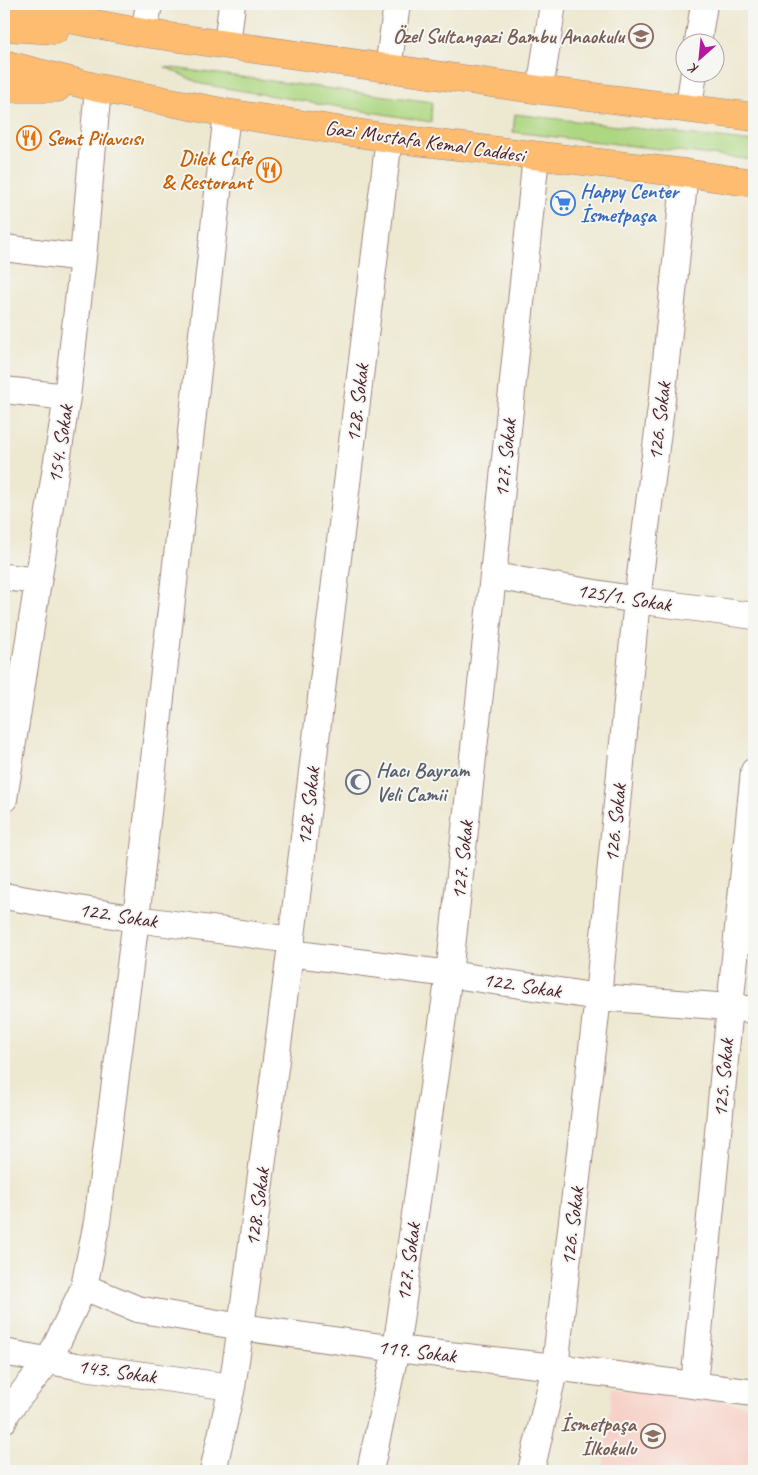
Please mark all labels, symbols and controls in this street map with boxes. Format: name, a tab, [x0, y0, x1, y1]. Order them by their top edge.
place label: Özel Sultangazi Bambu Anaokulu	[393, 23, 626, 49]
school or university icon: Özel Sultangazi Bambu Anaokulu	[628, 23, 654, 49]
north arrow	[676, 32, 726, 82]
text: K	[685, 59, 701, 78]
street label: Gazi Mustafa Kemal Caddesi	[324, 114, 530, 168]
restaurant icon: Semt Pilavcısı	[16, 125, 42, 151]
place label: Semt Pilavcısı	[46, 125, 145, 151]
place label: Dilek Cafe & Restorant	[162, 145, 255, 195]
restaurant icon: Dilek Cafe & Restorant	[256, 157, 282, 183]
place label: Happy Center İsmetpaşa	[580, 178, 680, 228]
supermarket icon: Happy Center İsmetpaşa	[550, 190, 576, 216]
street label: 128. Sokak	[339, 361, 375, 444]
street label: 126. Sokak	[641, 379, 677, 462]
street label: 154. Sokak	[41, 402, 79, 485]
street label: 127. Sokak	[488, 416, 522, 499]
street label: 125/1. Sokak	[575, 577, 674, 617]
place label: Hacı Bayram Veli Camii	[376, 757, 470, 807]
street label: 128. Sokak	[290, 764, 326, 847]
mosque icon: Hacı Bayram Veli Camii	[345, 769, 371, 795]
street label: 126. Sokak	[598, 781, 632, 864]
street label: 127. Sokak	[445, 818, 479, 901]
street label: 122. Sokak	[77, 896, 160, 934]
street label: 122. Sokak	[481, 966, 564, 1004]
street label: 125. Sokak	[707, 1036, 739, 1118]
street label: 128. Sokak	[239, 1165, 276, 1248]
street label: 126. Sokak	[554, 1184, 590, 1267]
street label: 127. Sokak	[390, 1220, 427, 1303]
street label: 119. Sokak	[376, 1333, 459, 1369]
street label: 143. Sokak	[76, 1353, 159, 1390]
place label: İsmetpaşa İlkokulu	[560, 1411, 638, 1461]
school or university icon: İsmetpaşa İlkokulu	[640, 1423, 666, 1449]

